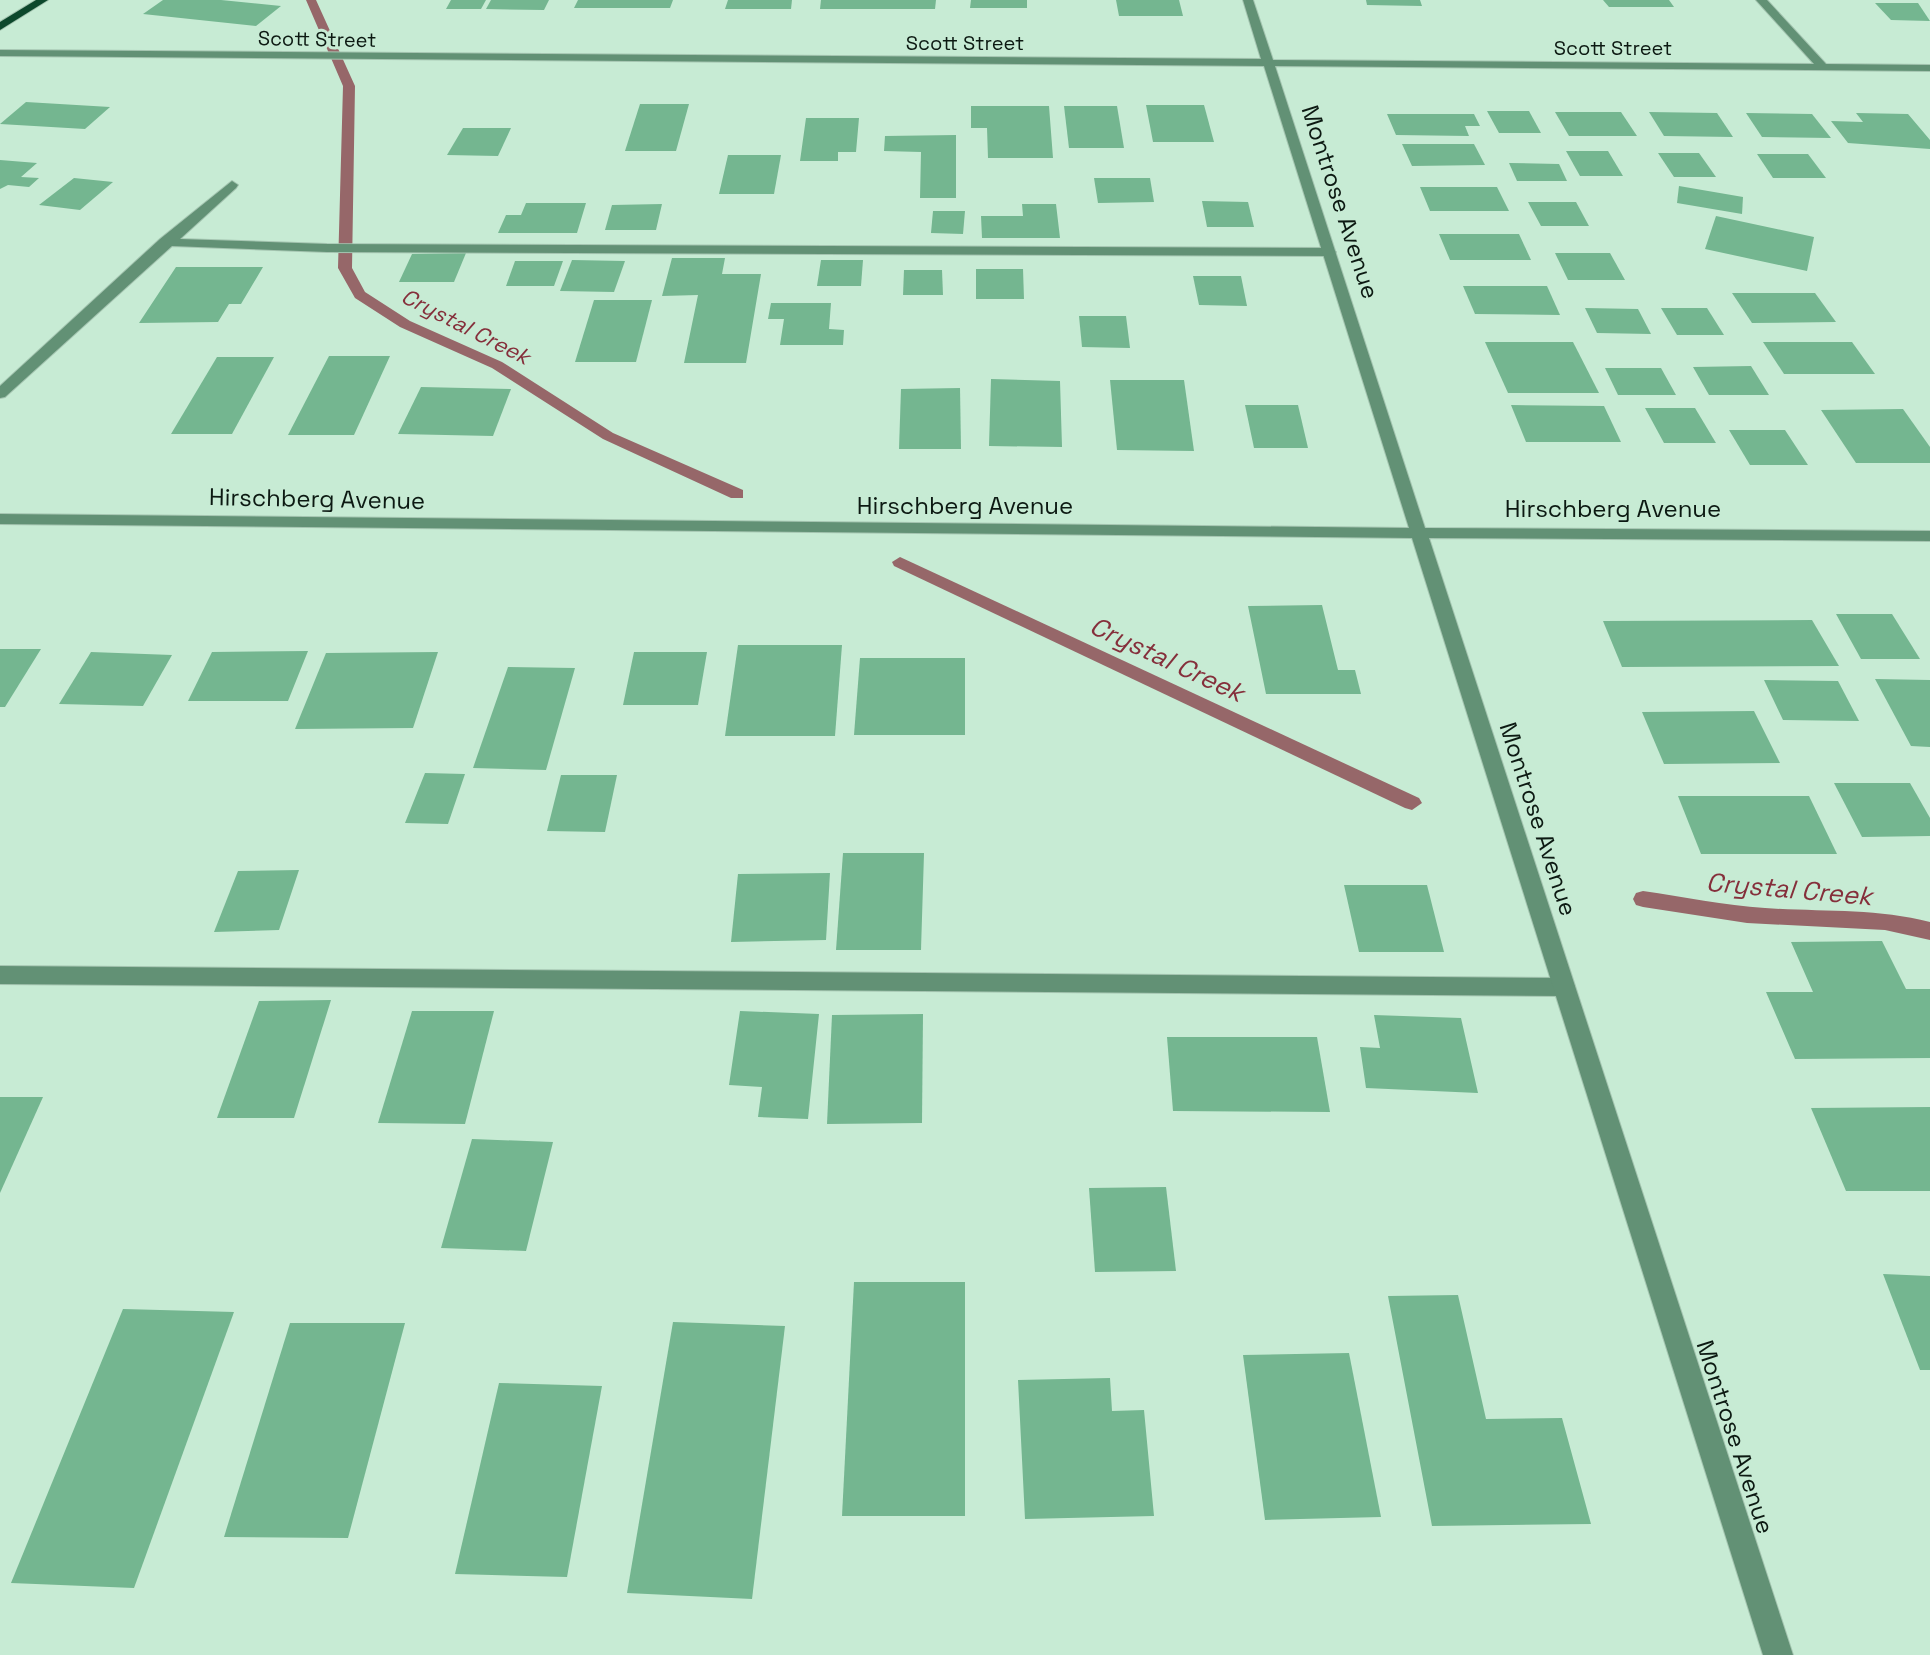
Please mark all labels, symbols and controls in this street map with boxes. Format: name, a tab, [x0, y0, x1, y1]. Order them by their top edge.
street label: Scott Street	[258, 25, 376, 53]
street label: Scott Street	[906, 30, 1024, 56]
street label: Scott Street	[1554, 35, 1672, 61]
street label: Montrose Avenue	[1295, 101, 1386, 303]
water label: Crystal Creek	[397, 282, 537, 371]
street label: Hirschberg Avenue	[209, 481, 425, 516]
street label: Hirschberg Avenue	[857, 490, 1073, 521]
street label: Hirschberg Avenue	[1505, 493, 1721, 524]
water label: Crystal Creek	[1084, 608, 1252, 711]
street label: Montrose Avenue	[1493, 718, 1584, 920]
water label: Crystal Creek	[1705, 865, 1876, 913]
street label: Montrose Avenue	[1690, 1336, 1781, 1538]

